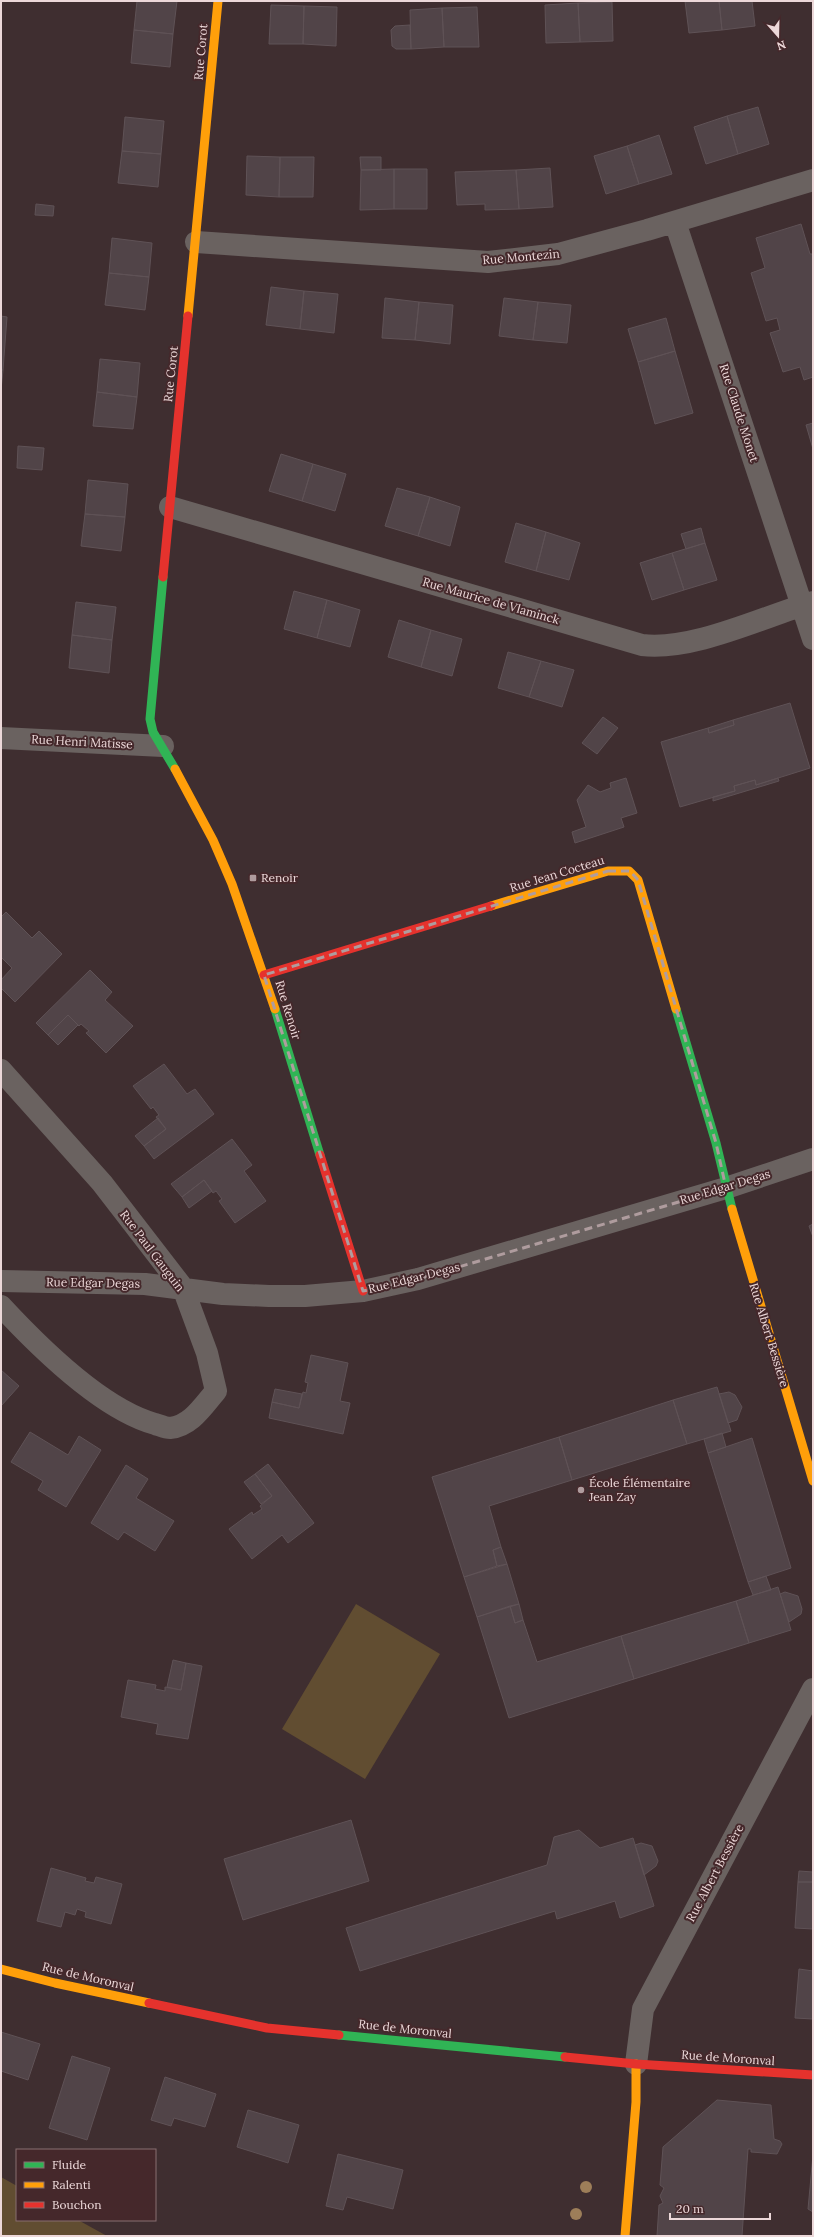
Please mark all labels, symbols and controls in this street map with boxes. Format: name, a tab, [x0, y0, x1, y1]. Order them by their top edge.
north arrow	[758, 16, 798, 56]
street label: Rue Corot	[191, 23, 210, 81]
text: N	[775, 37, 788, 54]
street label: Rue Montezin	[482, 246, 560, 267]
street label: Rue Corot	[160, 345, 181, 403]
street label: Rue Claude Monet	[717, 362, 763, 464]
street label: Rue Maurice de Vlaminck	[421, 574, 562, 627]
street label: Rue Henri Matisse	[31, 731, 134, 752]
street label: Rue Jean Cocteau	[508, 852, 606, 895]
place label: Renoir	[261, 870, 299, 885]
marker: Renoir	[248, 873, 258, 883]
street label: Rue Renoir	[272, 978, 305, 1042]
street label: Rue Edgar Degas	[678, 1165, 772, 1207]
street label: Rue Paul Gauguin	[117, 1207, 188, 1294]
street label: Rue Edgar Degas	[366, 1259, 462, 1296]
street label: Rue Edgar Degas	[46, 1274, 141, 1291]
street label: Rue Albert Bessière	[746, 1281, 793, 1389]
place label: École Élémentaire Jean Zay	[588, 1475, 691, 1504]
marker: École Élémentaire Jean Zay	[576, 1485, 586, 1495]
street label: Rue Albert Bessière	[683, 1821, 747, 1924]
street label: Rue de Moronval	[41, 1959, 135, 1994]
street label: Rue de Moronval	[358, 2016, 452, 2041]
street label: Rue de Moronval	[681, 2047, 775, 2068]
legend	[16, 2149, 156, 2221]
text: Fluide	[52, 2157, 87, 2172]
text: Ralenti	[52, 2177, 91, 2192]
scale bar	[670, 2195, 770, 2221]
text: Bouchon	[52, 2197, 102, 2212]
text: 20 m	[676, 2201, 704, 2216]

